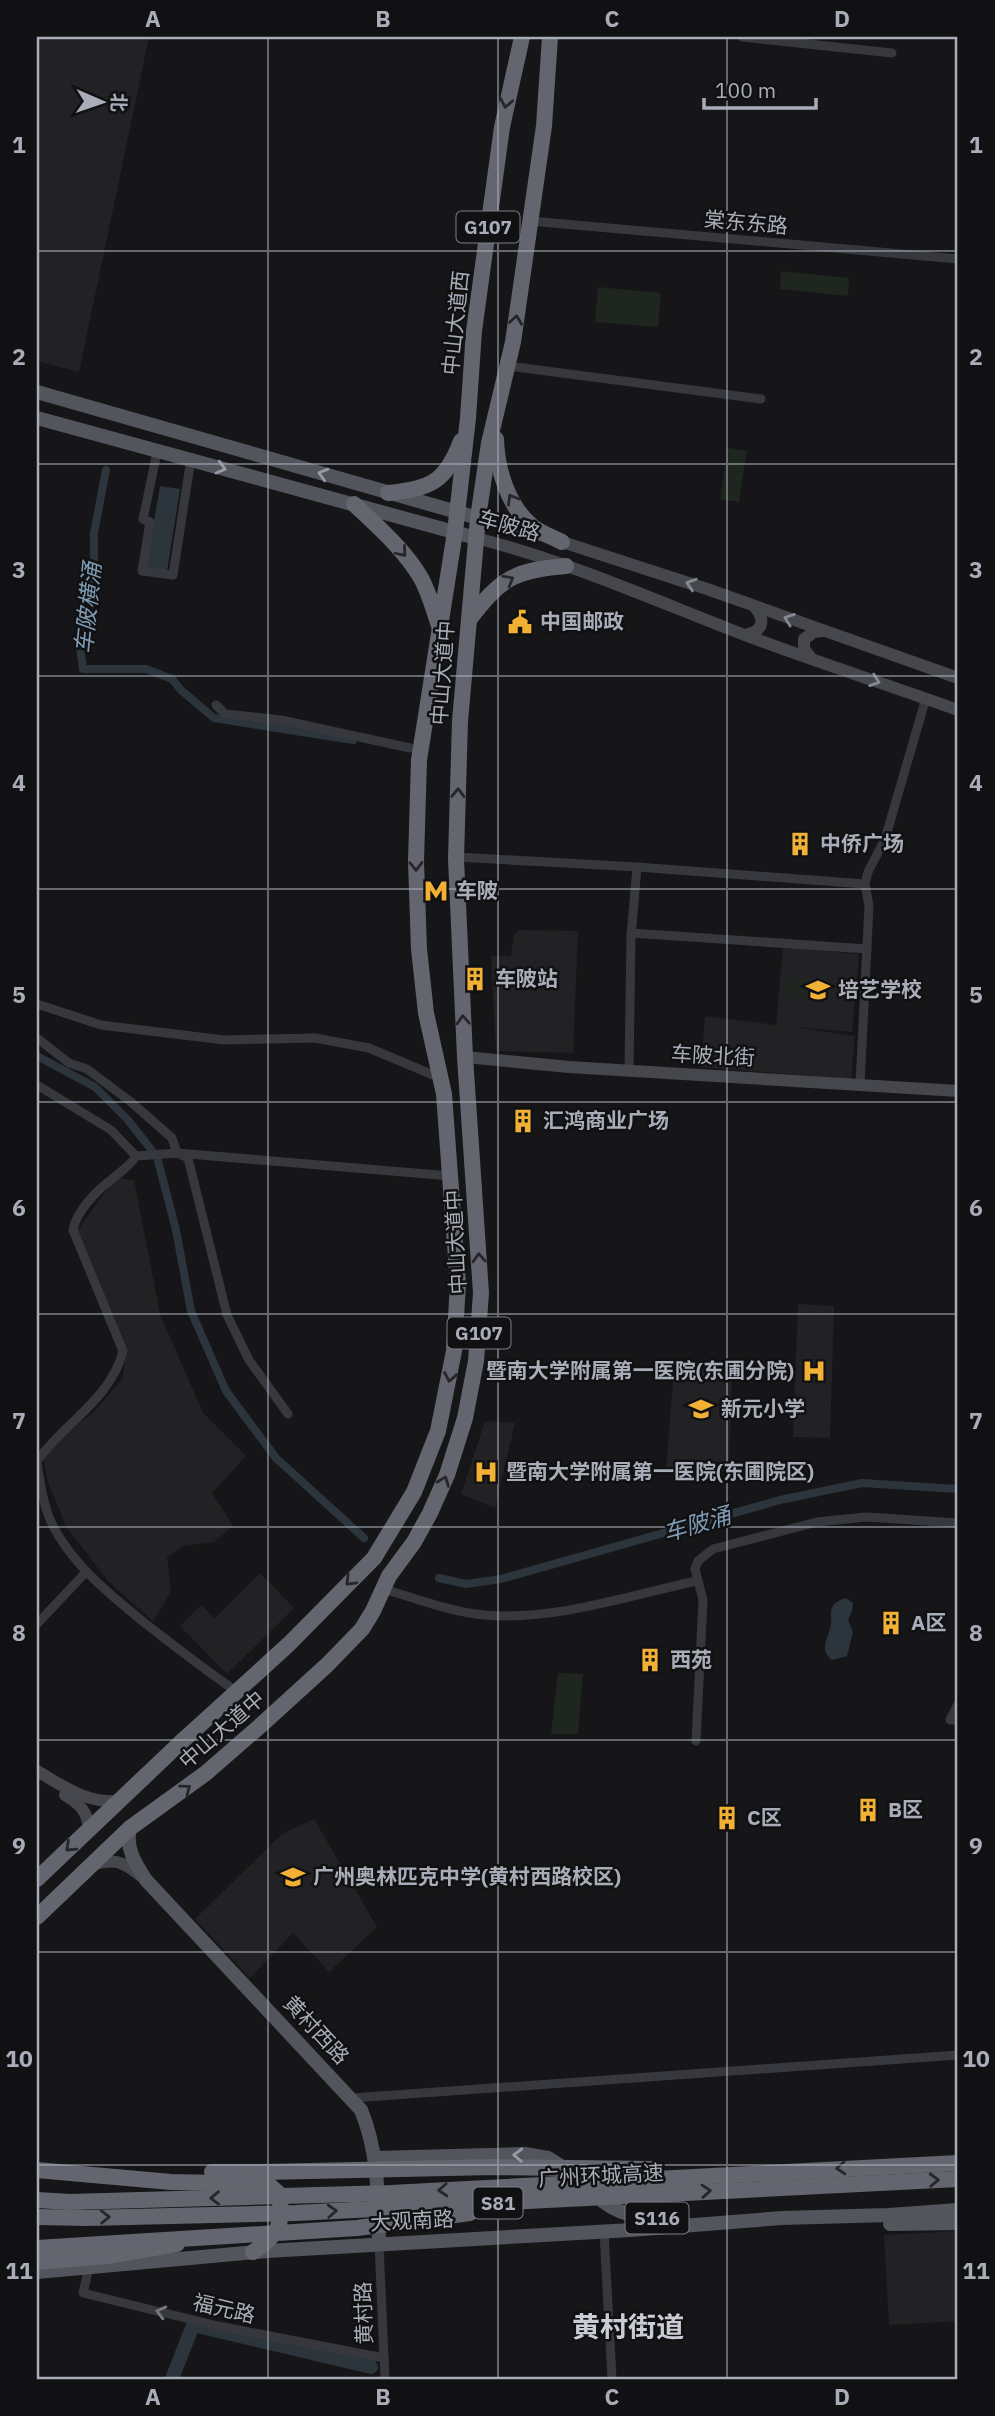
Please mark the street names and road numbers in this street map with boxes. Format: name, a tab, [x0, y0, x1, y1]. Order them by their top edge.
street label: 棠东东路	[703, 204, 789, 240]
road number: G107	[456, 212, 520, 243]
street label: 中山大道西	[436, 269, 474, 377]
street label: 车陂路	[475, 503, 543, 547]
street label: 中山大道中	[424, 620, 460, 726]
street label: 车陂北街	[670, 1039, 756, 1071]
street label: 中山大道中	[438, 1189, 472, 1295]
road number: G107	[448, 1317, 510, 1348]
street label: 中山大道中	[173, 1684, 270, 1774]
street label: 黄村西路	[278, 1989, 356, 2070]
street label: 广州环城高速	[537, 2158, 665, 2192]
road number: S81	[474, 2188, 522, 2218]
road number: S116	[626, 2202, 688, 2234]
street label: 大观南路	[369, 2204, 455, 2236]
street label: 黄村路	[348, 2281, 378, 2345]
street label: 福元路	[190, 2287, 258, 2329]

